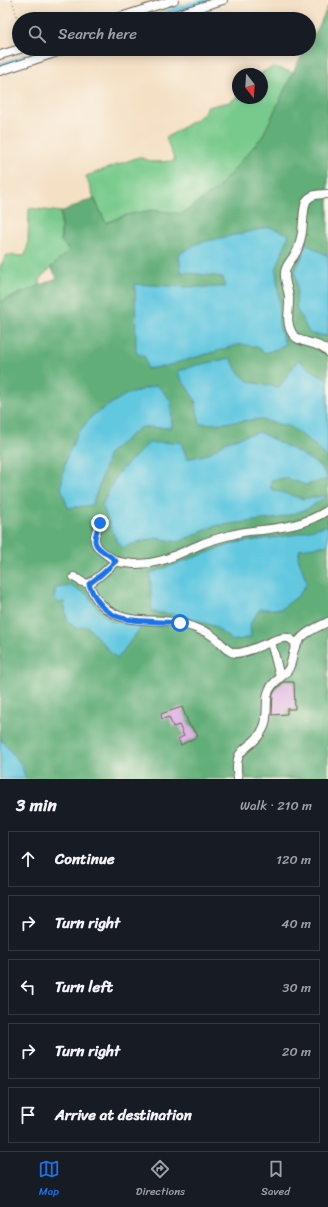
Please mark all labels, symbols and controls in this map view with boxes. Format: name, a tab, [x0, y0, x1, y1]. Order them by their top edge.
search box	[12, 12, 316, 56]
text: Search here	[58, 21, 137, 47]
icon: search	[26, 23, 48, 45]
north arrow	[232, 68, 268, 104]
route end	[91, 514, 109, 532]
route start	[171, 614, 189, 632]
text: 3 min	[16, 790, 57, 820]
text: Walk · 210 m	[240, 794, 312, 817]
text: Continue	[55, 846, 115, 872]
icon: ahead	[17, 848, 39, 870]
text: 120 m	[276, 848, 311, 871]
text: Turn right	[55, 910, 120, 936]
icon: right	[17, 912, 39, 934]
text: 40 m	[281, 912, 311, 935]
text: Turn left	[55, 974, 113, 1000]
icon: left	[17, 976, 39, 998]
text: 30 m	[282, 976, 311, 999]
text: Turn right	[55, 1038, 120, 1064]
icon: right	[17, 1040, 39, 1062]
text: 20 m	[282, 1040, 311, 1063]
text: Arrive at destination	[55, 1102, 192, 1128]
icon: arrive	[17, 1104, 39, 1126]
tab: Map	[38, 1158, 60, 1201]
tab: Directions	[136, 1158, 185, 1201]
tab: Saved	[261, 1158, 290, 1201]

